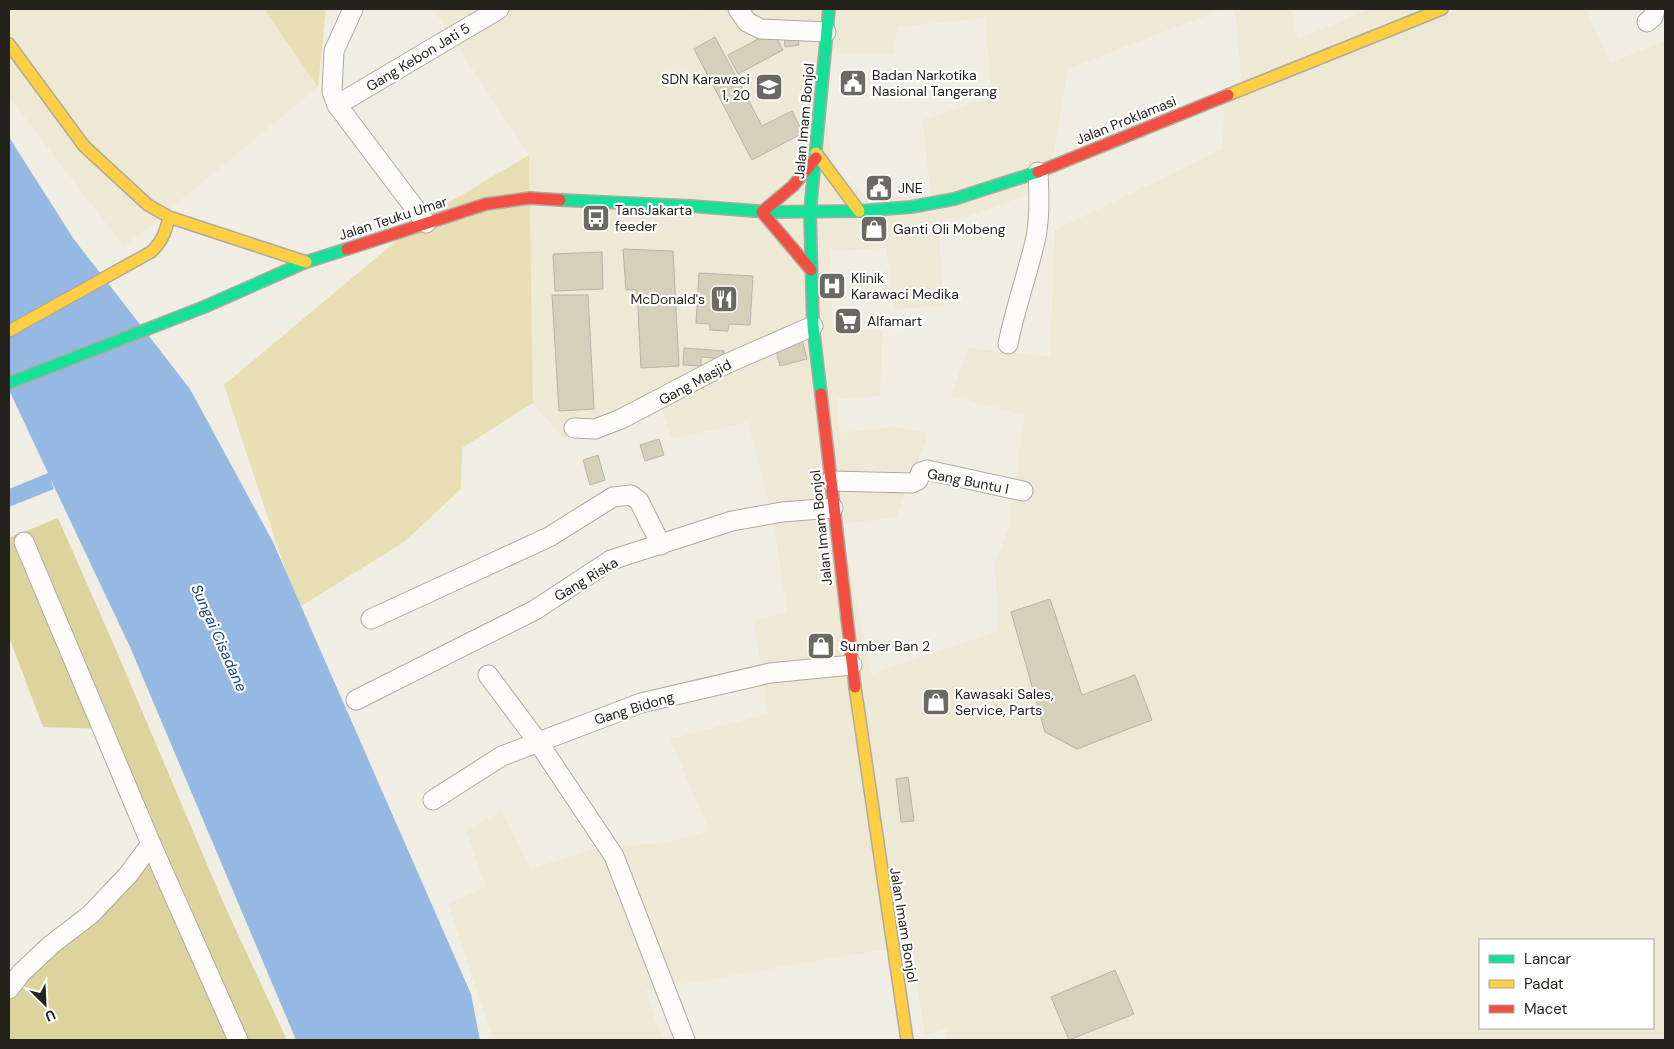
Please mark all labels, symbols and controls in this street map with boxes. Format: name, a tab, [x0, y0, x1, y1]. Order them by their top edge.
street label: Gang Kebon Jati 5	[363, 19, 473, 95]
street label: Jalan Imam Bonjol	[790, 62, 818, 180]
place label: Badan Narkotika Nasional Tangerang	[872, 66, 997, 100]
public building icon: Badan Narkotika Nasional Tangerang	[838, 68, 868, 98]
place label: SDN Karawaci 1, 20	[661, 70, 750, 104]
school or university icon: SDN Karawaci 1, 20	[754, 72, 784, 102]
street label: Jalan Proklamasi	[1073, 92, 1179, 148]
public building icon: JNE	[864, 173, 894, 203]
place label: JNE	[898, 179, 923, 197]
street label: Jalan Teuku Umar	[337, 192, 449, 244]
place label: TansJakarta feeder	[615, 201, 692, 235]
bus stop icon: TansJakarta feeder	[581, 203, 611, 233]
shop icon: Ganti Oli Mobeng	[859, 214, 889, 244]
place label: Ganti Oli Mobeng	[893, 220, 1006, 238]
place label: Klinik Karawaci Medika	[851, 269, 959, 303]
hospital icon: Klinik Karawaci Medika	[817, 271, 847, 301]
restaurant icon: McDonald's	[709, 284, 739, 314]
place label: McDonald's	[630, 290, 705, 308]
supermarket icon: Alfamart	[833, 306, 863, 336]
place label: Alfamart	[867, 312, 922, 330]
street label: Gang Masjid	[656, 355, 734, 409]
street label: Gang Buntu I	[926, 464, 1010, 498]
street label: Jalan Imam Bonjol	[806, 469, 836, 587]
street label: Gang Riska	[551, 553, 621, 605]
water label: Sungai Cisadane	[186, 581, 252, 695]
shop icon: Sumber Ban 2	[806, 631, 836, 661]
place label: Sumber Ban 2	[840, 637, 930, 655]
place label: Kawasaki Sales, Service, Parts	[955, 685, 1054, 719]
street label: Gang Bidong	[592, 687, 676, 729]
shop icon: Kawasaki Sales, Service, Parts	[921, 687, 951, 717]
street label: Jalan Imam Bonjol	[886, 866, 922, 984]
legend	[1479, 939, 1654, 1029]
text: Lancar	[1524, 949, 1571, 969]
text: Padat	[1524, 974, 1564, 994]
north arrow	[20, 979, 70, 1029]
text: Macet	[1524, 999, 1568, 1019]
text: U	[42, 1006, 58, 1026]

